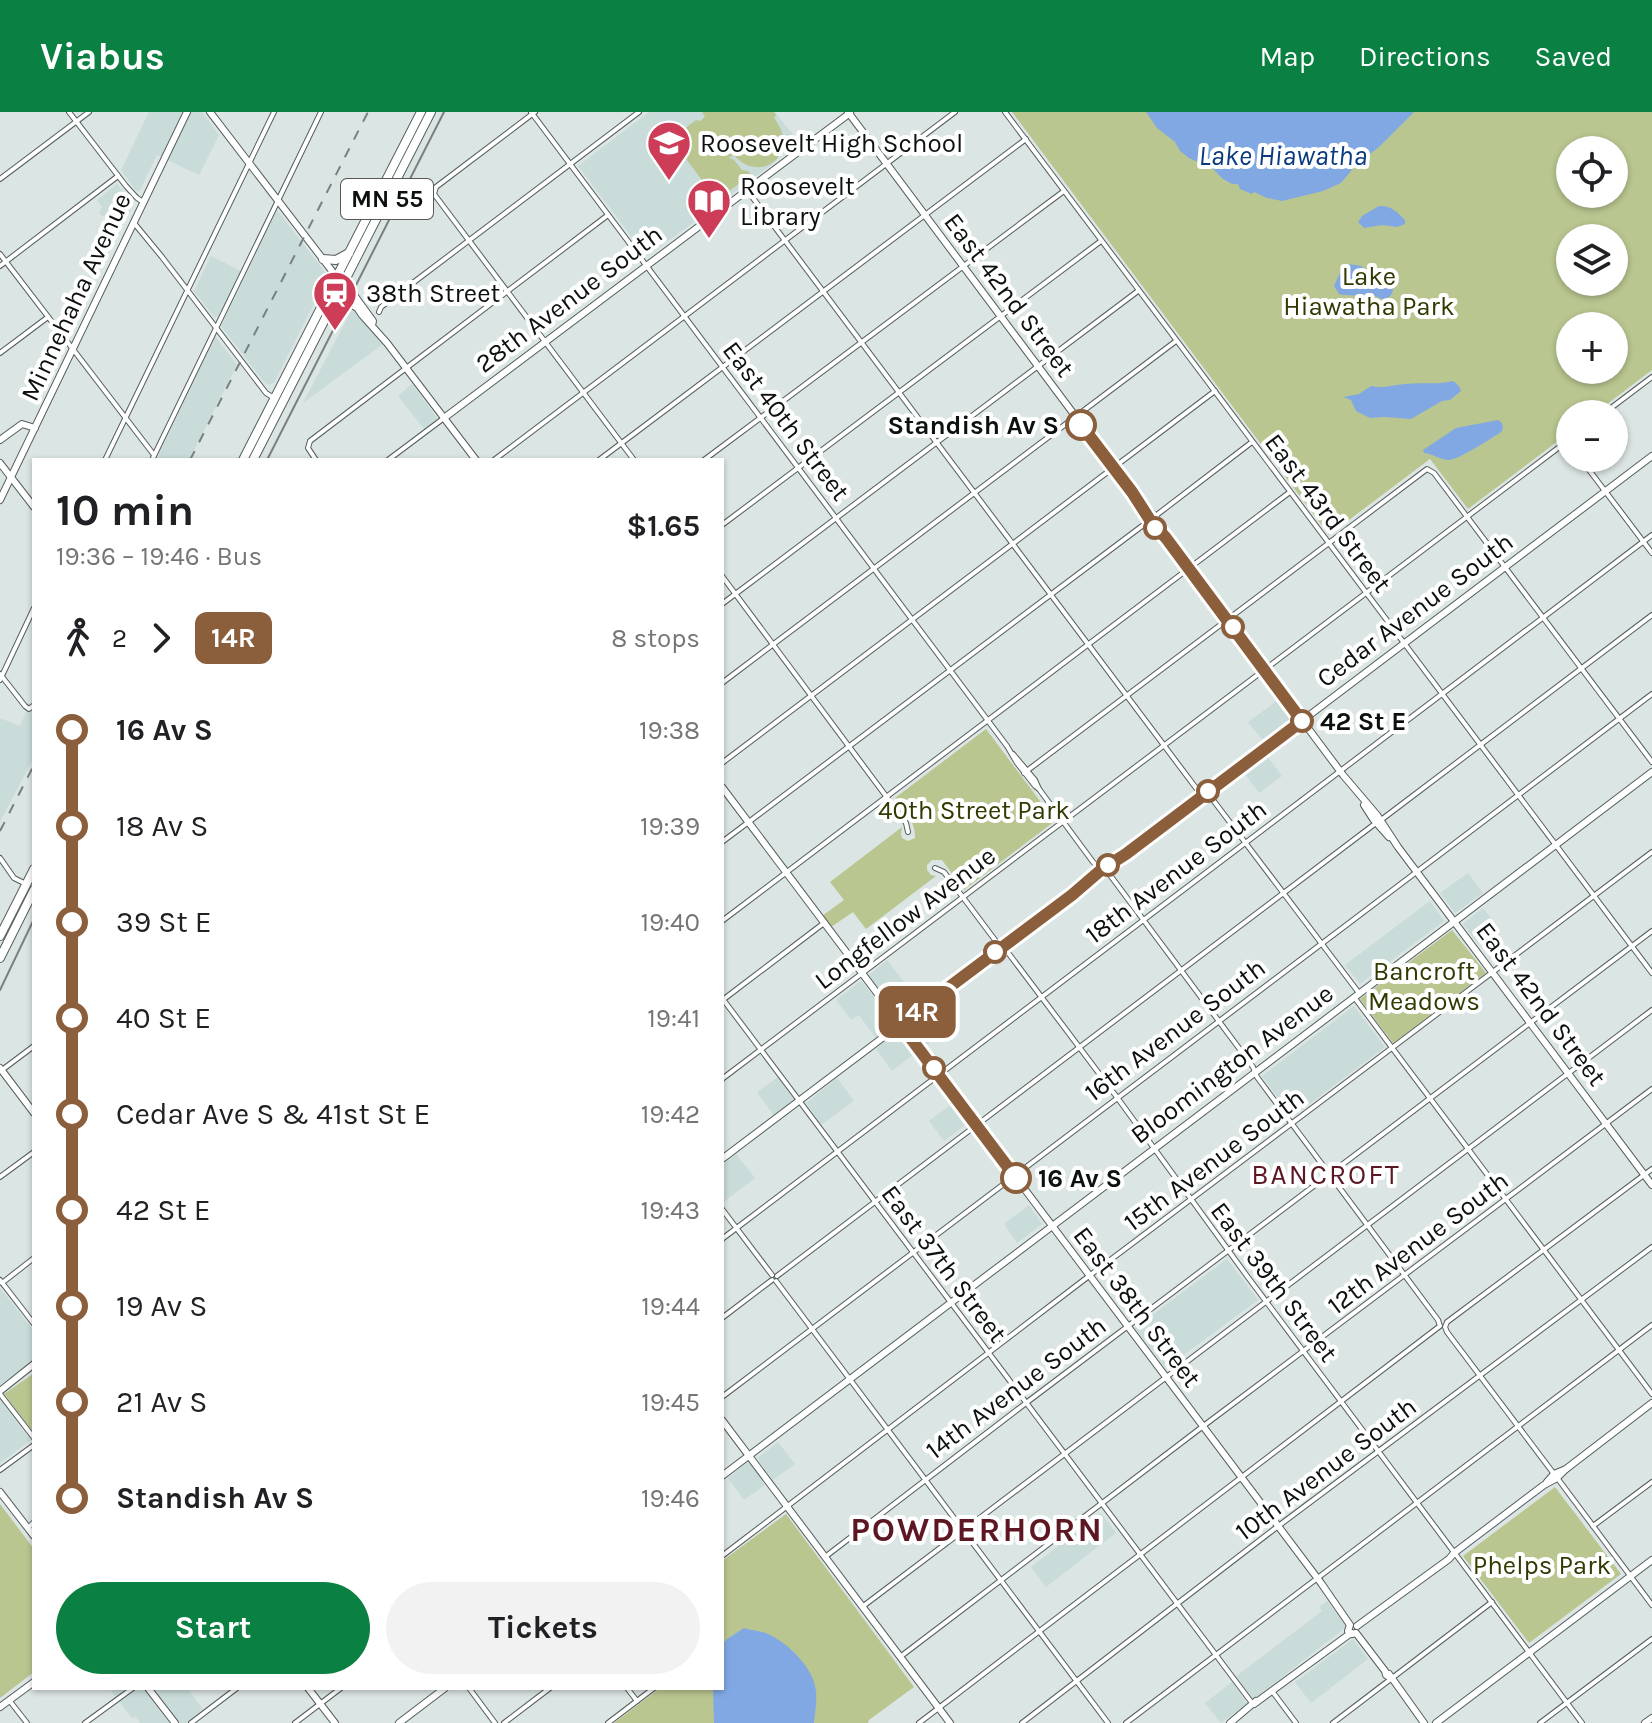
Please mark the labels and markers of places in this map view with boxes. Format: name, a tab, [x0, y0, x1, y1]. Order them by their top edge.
school or university icon: Roosevelt High School	[645, 119, 693, 182]
place label: Roosevelt High School	[700, 128, 963, 159]
place label: Roosevelt Library	[740, 171, 855, 232]
library icon: Roosevelt Library	[685, 177, 733, 240]
station icon: 38th Street	[311, 269, 359, 332]
place label: 38th Street	[366, 278, 501, 309]
place label: Standish Av S	[887, 410, 1059, 441]
marker: Standish Av S	[1066, 410, 1096, 440]
unlabelled marker	[1144, 517, 1166, 539]
unlabelled marker	[1222, 616, 1244, 638]
place label: 42 St E	[1320, 706, 1406, 737]
marker: 42 St E	[1291, 710, 1313, 732]
unlabelled marker	[1197, 780, 1219, 802]
unlabelled marker	[1097, 854, 1119, 876]
unlabelled marker	[984, 941, 1006, 963]
unlabelled marker	[923, 1057, 945, 1079]
marker: 16 Av S	[1001, 1163, 1031, 1193]
place label: 16 Av S	[1038, 1163, 1122, 1194]

